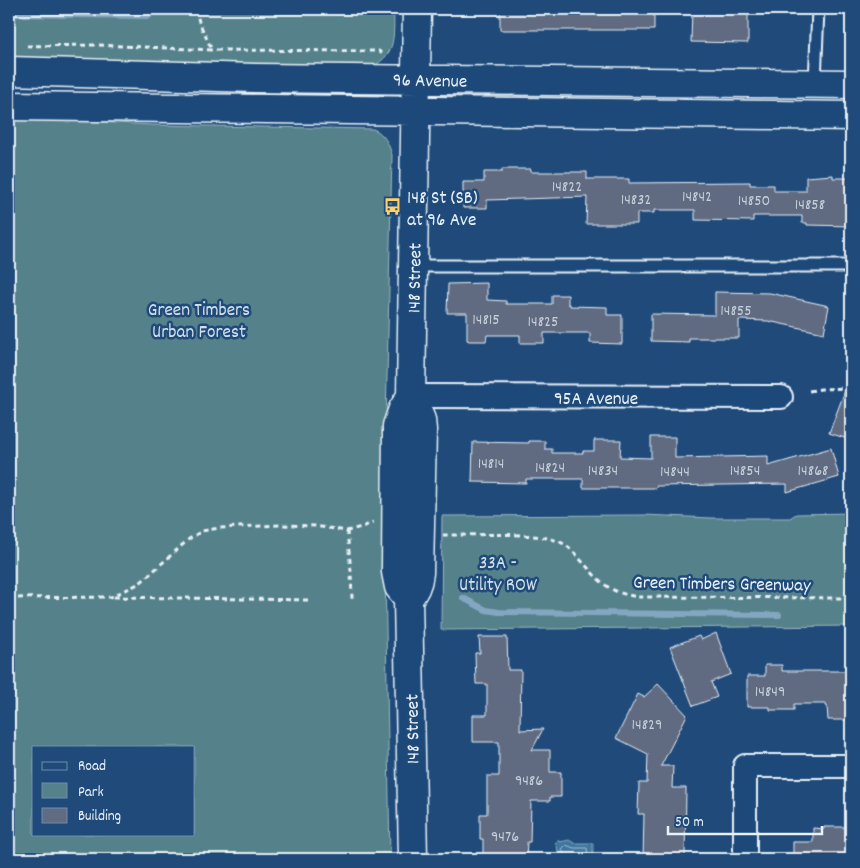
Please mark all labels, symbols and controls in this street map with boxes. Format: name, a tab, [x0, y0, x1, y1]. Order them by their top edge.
street label: 96 Avenue	[393, 68, 467, 97]
house number: 14822	[552, 176, 582, 199]
place label: 148 St (SB) at 96 Ave	[407, 186, 478, 235]
house number: 14842	[682, 186, 712, 209]
house number: 14832	[621, 189, 651, 212]
house number: 14850	[738, 190, 770, 213]
house number: 14858	[795, 194, 825, 217]
bus stop icon: 148 St (SB) at 96 Ave	[383, 197, 403, 217]
street label: 148 Street	[402, 243, 431, 313]
park label: Green Timbers Urban Forest	[148, 298, 250, 347]
house number: 14855	[720, 300, 752, 323]
house number: 14815	[472, 309, 500, 332]
house number: 14825	[528, 311, 558, 334]
street label: 95A Avenue	[554, 387, 638, 414]
house number: 14814	[478, 453, 504, 476]
house number: 14824	[535, 457, 565, 480]
house number: 14834	[588, 460, 618, 483]
house number: 14854	[730, 460, 760, 483]
house number: 14868	[798, 460, 828, 483]
house number: 14844	[660, 461, 690, 484]
park label: 33A - Utility ROW	[459, 551, 537, 600]
street label: Green Timbers Greenway	[633, 570, 811, 601]
house number: 14849	[755, 681, 785, 704]
street label: 148 Street	[400, 694, 429, 764]
house number: 14829	[632, 714, 662, 737]
legend	[32, 746, 195, 836]
text: Road	[78, 756, 106, 778]
house number: 9486	[515, 770, 543, 793]
text: Park	[78, 782, 104, 804]
scale bar	[668, 803, 821, 835]
text: Building	[78, 806, 121, 828]
text: 50 m	[675, 812, 704, 834]
house number: 9476	[491, 826, 519, 849]

